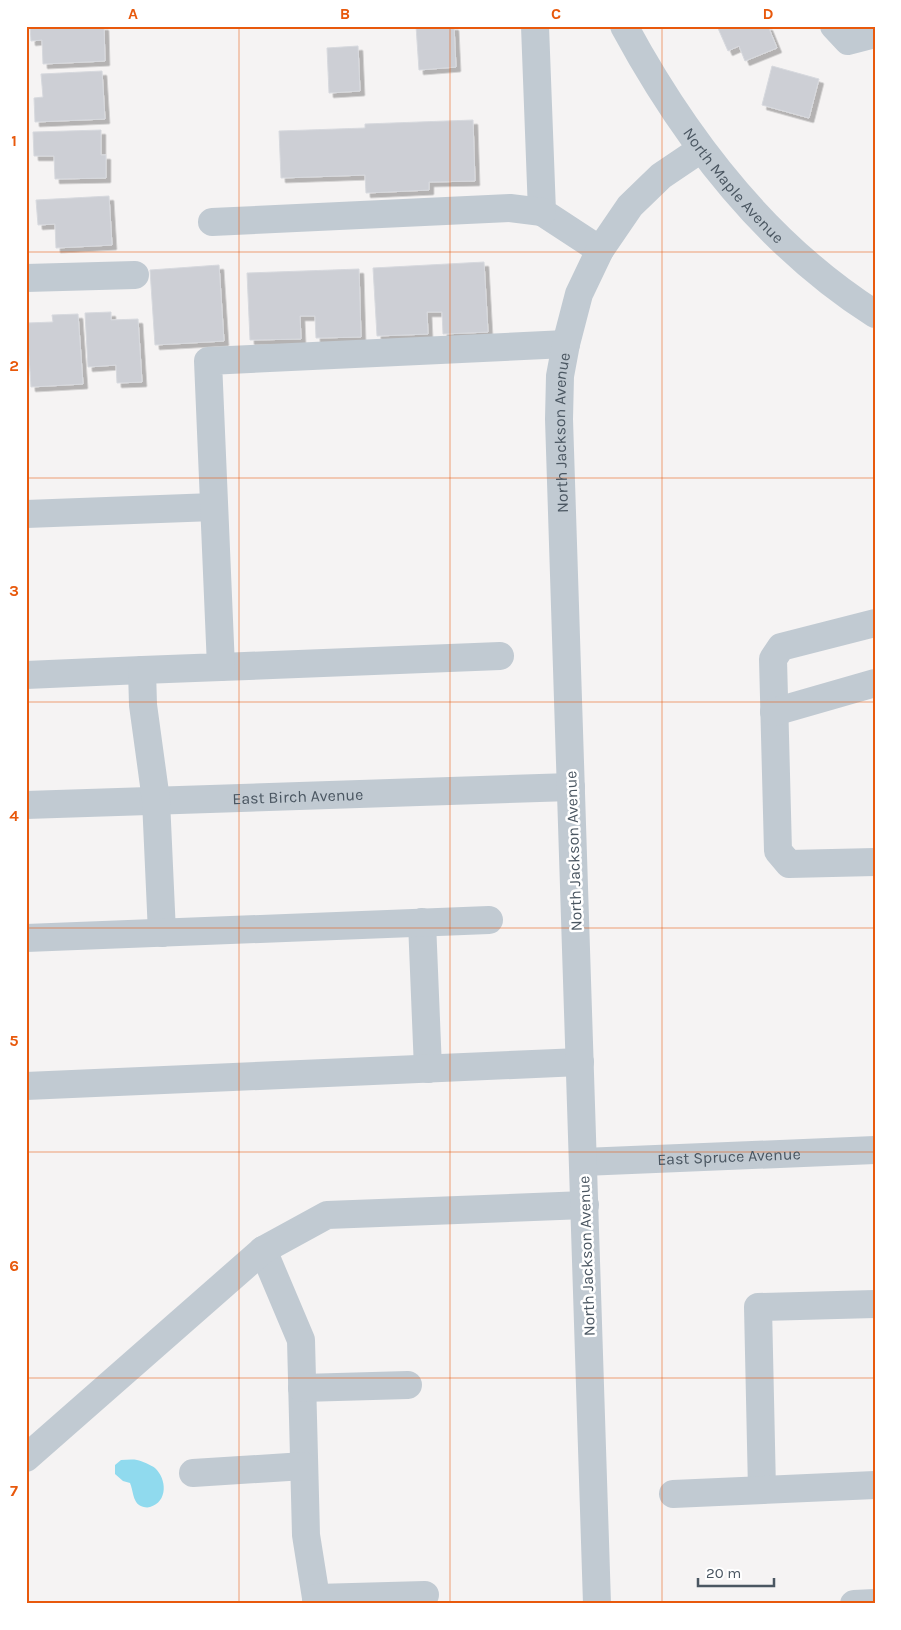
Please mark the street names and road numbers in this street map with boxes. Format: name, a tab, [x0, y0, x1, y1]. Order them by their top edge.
street label: North Maple Avenue	[679, 124, 788, 247]
street label: North Jackson Avenue	[550, 351, 574, 513]
street label: North Jackson Avenue	[561, 770, 586, 932]
street label: East Birch Avenue	[232, 785, 364, 808]
street label: East Spruce Avenue	[657, 1144, 801, 1169]
street label: North Jackson Avenue	[574, 1175, 599, 1337]

